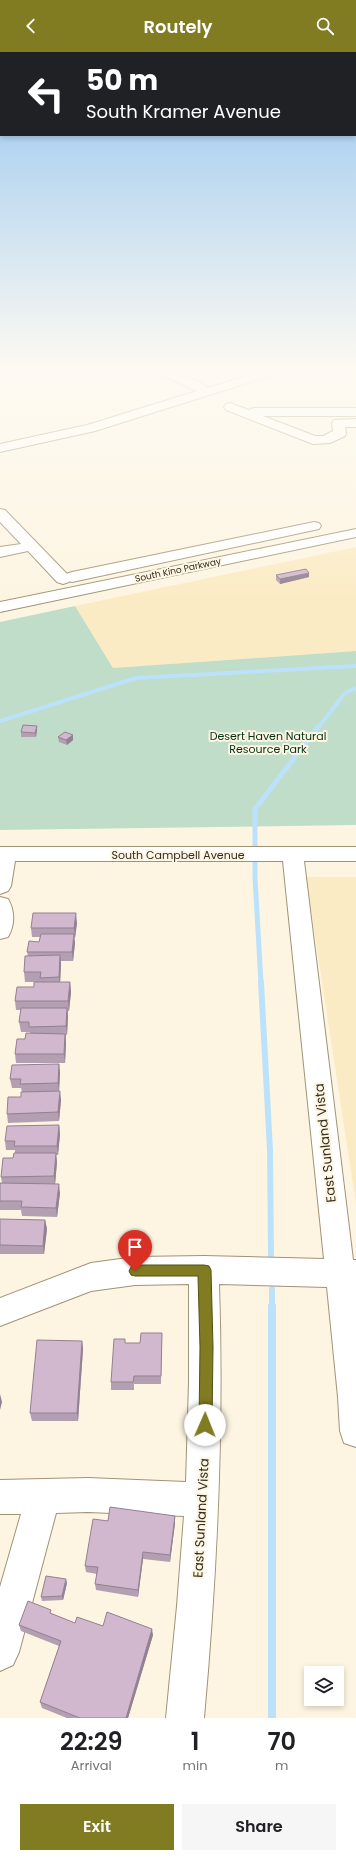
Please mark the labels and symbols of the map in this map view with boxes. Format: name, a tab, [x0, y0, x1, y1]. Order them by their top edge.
street label: South Kino Parkway	[134, 555, 222, 585]
park label: Desert Haven Natural Resource Park	[210, 728, 326, 757]
street label: South Campbell Avenue	[111, 847, 245, 863]
street label: East Sunland Vista	[309, 1083, 341, 1203]
pin	[118, 1230, 152, 1271]
position arrow	[184, 1404, 226, 1446]
street label: East Sunland Vista	[188, 1458, 214, 1578]

